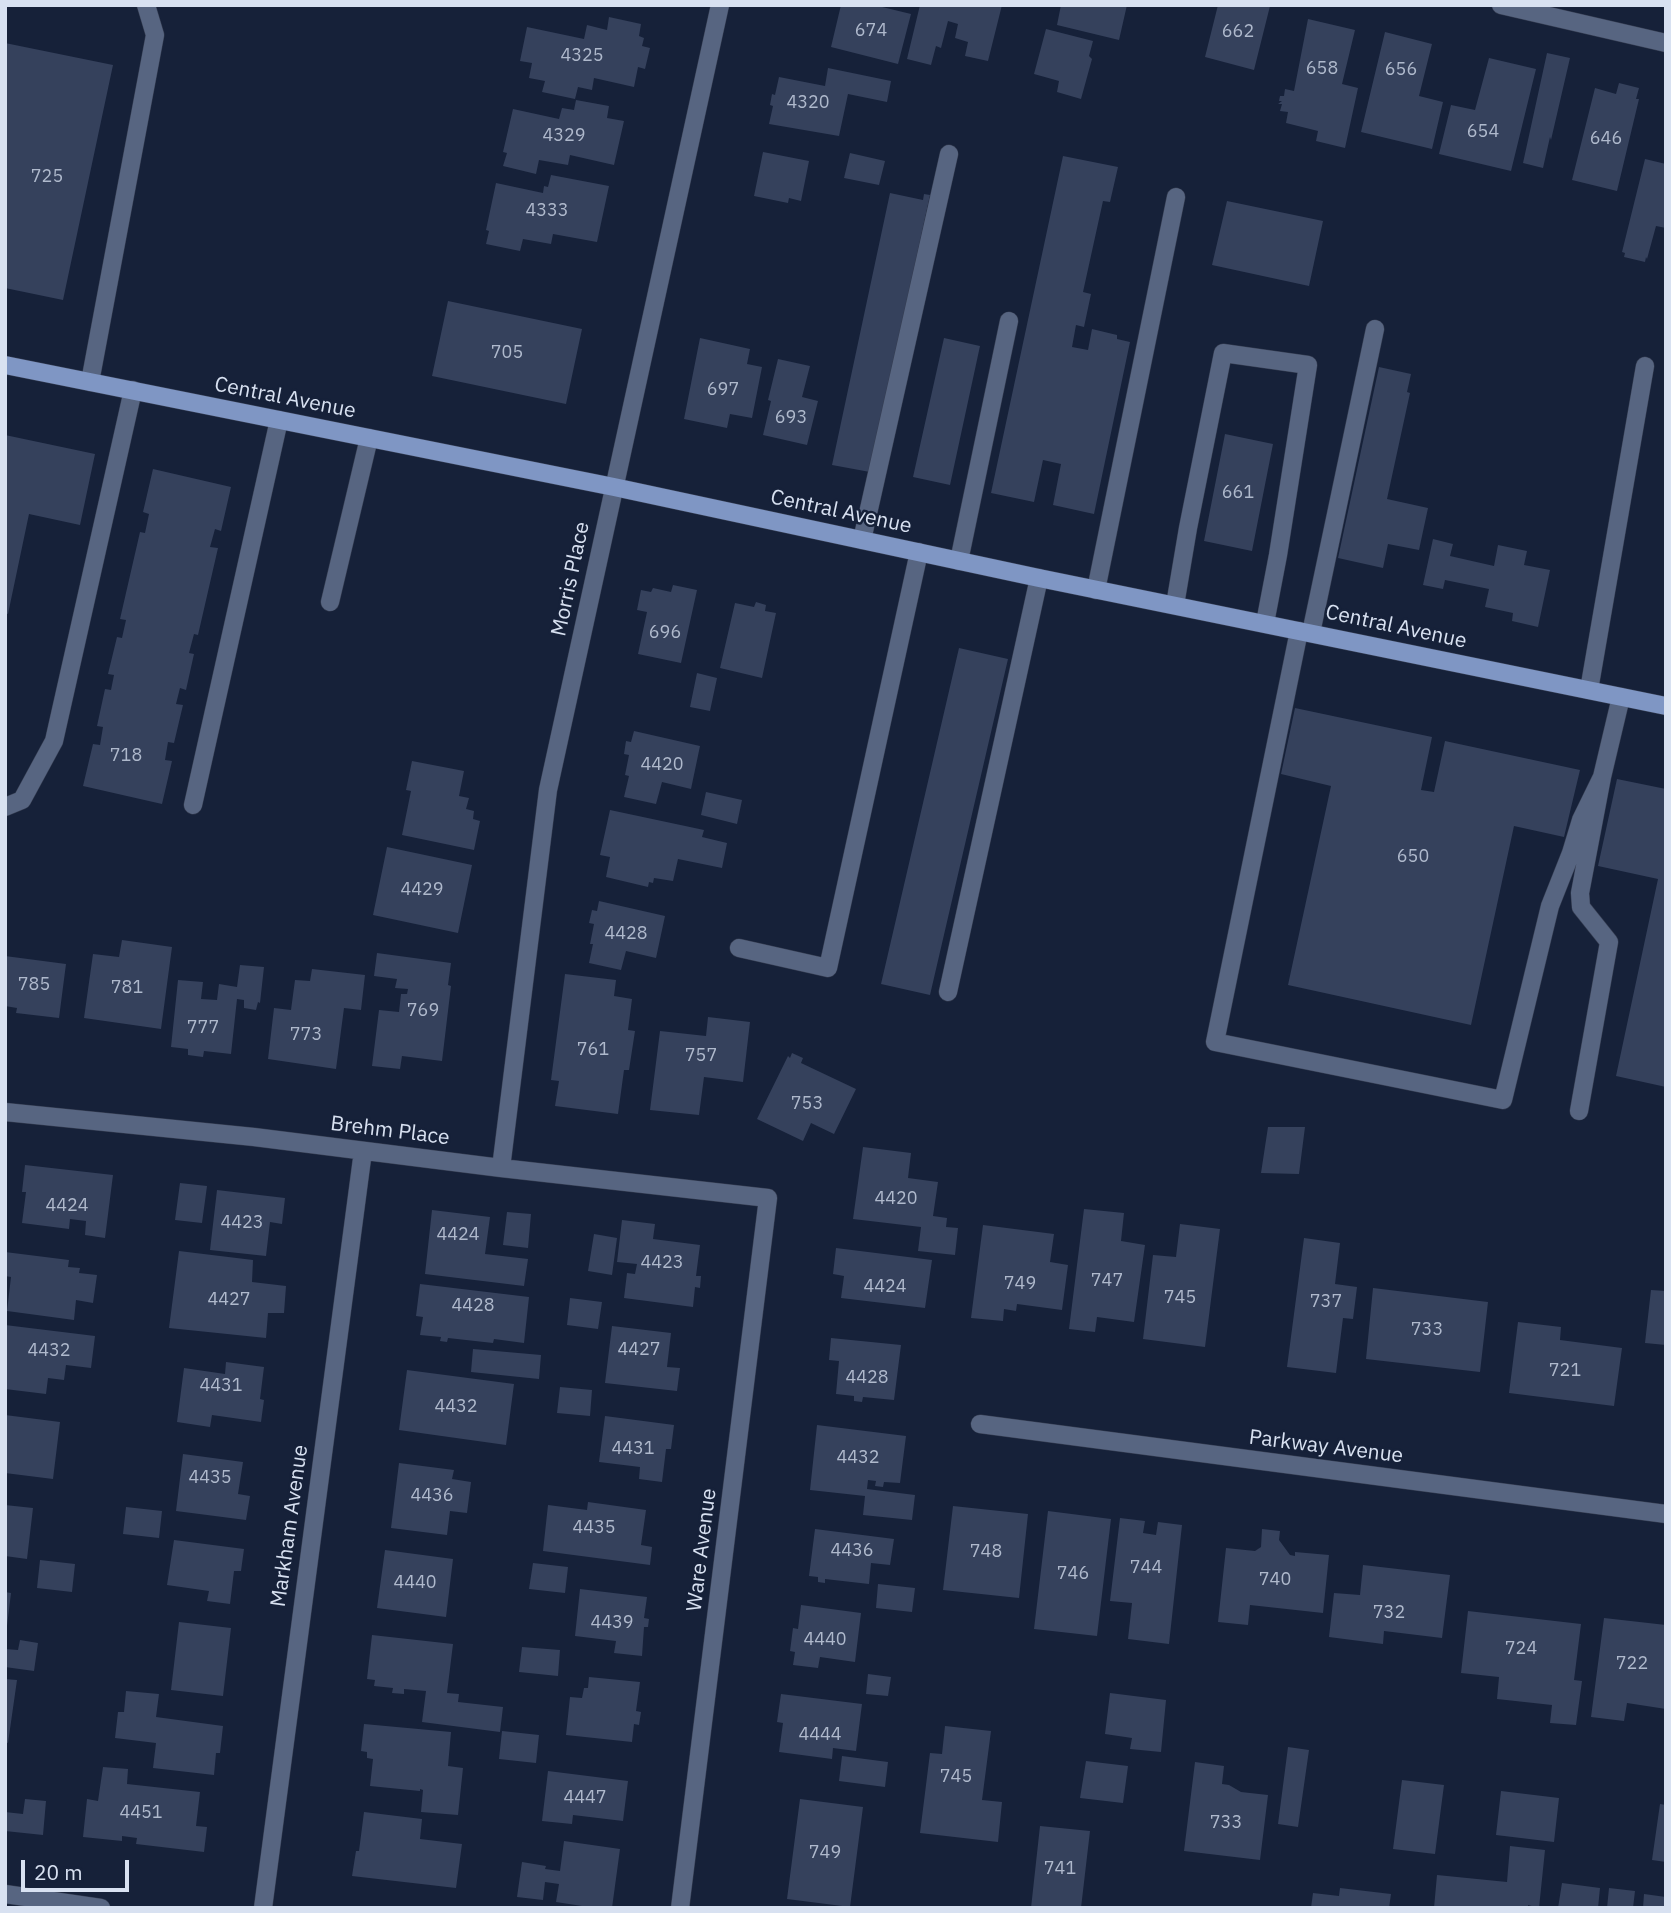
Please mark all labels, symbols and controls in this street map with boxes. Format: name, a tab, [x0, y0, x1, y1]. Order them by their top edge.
house number: 674	[855, 20, 887, 42]
house number: 662	[1222, 21, 1254, 43]
house number: 4325	[560, 45, 604, 67]
house number: 658	[1306, 58, 1338, 80]
house number: 656	[1385, 59, 1417, 81]
house number: 4320	[786, 92, 830, 114]
house number: 654	[1467, 121, 1499, 143]
house number: 4329	[542, 125, 586, 147]
house number: 646	[1590, 128, 1622, 150]
house number: 725	[31, 166, 63, 188]
house number: 4333	[525, 200, 569, 222]
house number: 705	[491, 342, 523, 364]
street label: Central Avenue	[212, 372, 358, 424]
house number: 697	[707, 379, 739, 401]
house number: 693	[775, 407, 807, 429]
house number: 661	[1222, 482, 1254, 504]
street label: Central Avenue	[768, 485, 914, 539]
street label: Morris Place	[547, 520, 595, 638]
street label: Central Avenue	[1323, 600, 1469, 654]
house number: 696	[649, 622, 681, 644]
house number: 718	[110, 745, 142, 767]
house number: 4420	[640, 754, 684, 776]
house number: 650	[1397, 846, 1429, 868]
house number: 4429	[400, 879, 444, 901]
house number: 4428	[604, 923, 648, 945]
house number: 785	[18, 974, 50, 996]
house number: 781	[111, 977, 143, 999]
house number: 769	[407, 1000, 439, 1022]
house number: 777	[187, 1017, 219, 1039]
house number: 773	[290, 1024, 322, 1046]
house number: 761	[577, 1039, 609, 1061]
house number: 757	[685, 1045, 717, 1067]
house number: 753	[791, 1093, 823, 1115]
street label: Brehm Place	[329, 1111, 451, 1151]
house number: 4420	[874, 1188, 918, 1210]
house number: 4424	[45, 1195, 89, 1217]
house number: 4423	[220, 1212, 264, 1234]
house number: 4424	[436, 1224, 480, 1246]
house number: 4423	[640, 1252, 684, 1274]
house number: 747	[1091, 1270, 1123, 1292]
house number: 749	[1004, 1273, 1036, 1295]
house number: 4424	[863, 1276, 907, 1298]
house number: 745	[1164, 1287, 1196, 1309]
house number: 4427	[207, 1289, 251, 1311]
house number: 737	[1310, 1291, 1342, 1313]
house number: 4428	[451, 1295, 495, 1317]
house number: 733	[1411, 1319, 1443, 1341]
house number: 4427	[617, 1339, 661, 1361]
house number: 4432	[27, 1340, 71, 1362]
house number: 721	[1549, 1360, 1581, 1382]
house number: 4428	[845, 1367, 889, 1389]
house number: 4431	[199, 1375, 243, 1397]
house number: 4432	[434, 1396, 478, 1418]
street label: Parkway Avenue	[1247, 1425, 1405, 1469]
house number: 4431	[611, 1438, 655, 1460]
street label: Markham Avenue	[266, 1443, 314, 1609]
house number: 4432	[836, 1447, 880, 1469]
house number: 4435	[188, 1467, 232, 1489]
house number: 4436	[410, 1485, 454, 1507]
street label: Ware Avenue	[682, 1487, 722, 1613]
house number: 4435	[572, 1517, 616, 1539]
house number: 4436	[830, 1540, 874, 1562]
house number: 748	[970, 1541, 1002, 1563]
house number: 744	[1130, 1557, 1162, 1579]
house number: 746	[1057, 1563, 1089, 1585]
house number: 740	[1259, 1569, 1291, 1591]
house number: 4440	[393, 1572, 437, 1594]
house number: 732	[1373, 1602, 1405, 1624]
house number: 4439	[590, 1612, 634, 1634]
house number: 4440	[803, 1629, 847, 1651]
house number: 724	[1505, 1638, 1537, 1660]
house number: 722	[1616, 1653, 1648, 1675]
house number: 4444	[798, 1724, 842, 1746]
house number: 745	[940, 1766, 972, 1788]
house number: 4447	[563, 1787, 607, 1809]
house number: 4451	[119, 1802, 163, 1824]
house number: 733	[1210, 1812, 1242, 1834]
house number: 749	[809, 1842, 841, 1864]
scale bar	[24, 1846, 133, 1890]
text: 20 m	[34, 1858, 83, 1886]
house number: 741	[1044, 1858, 1076, 1880]

